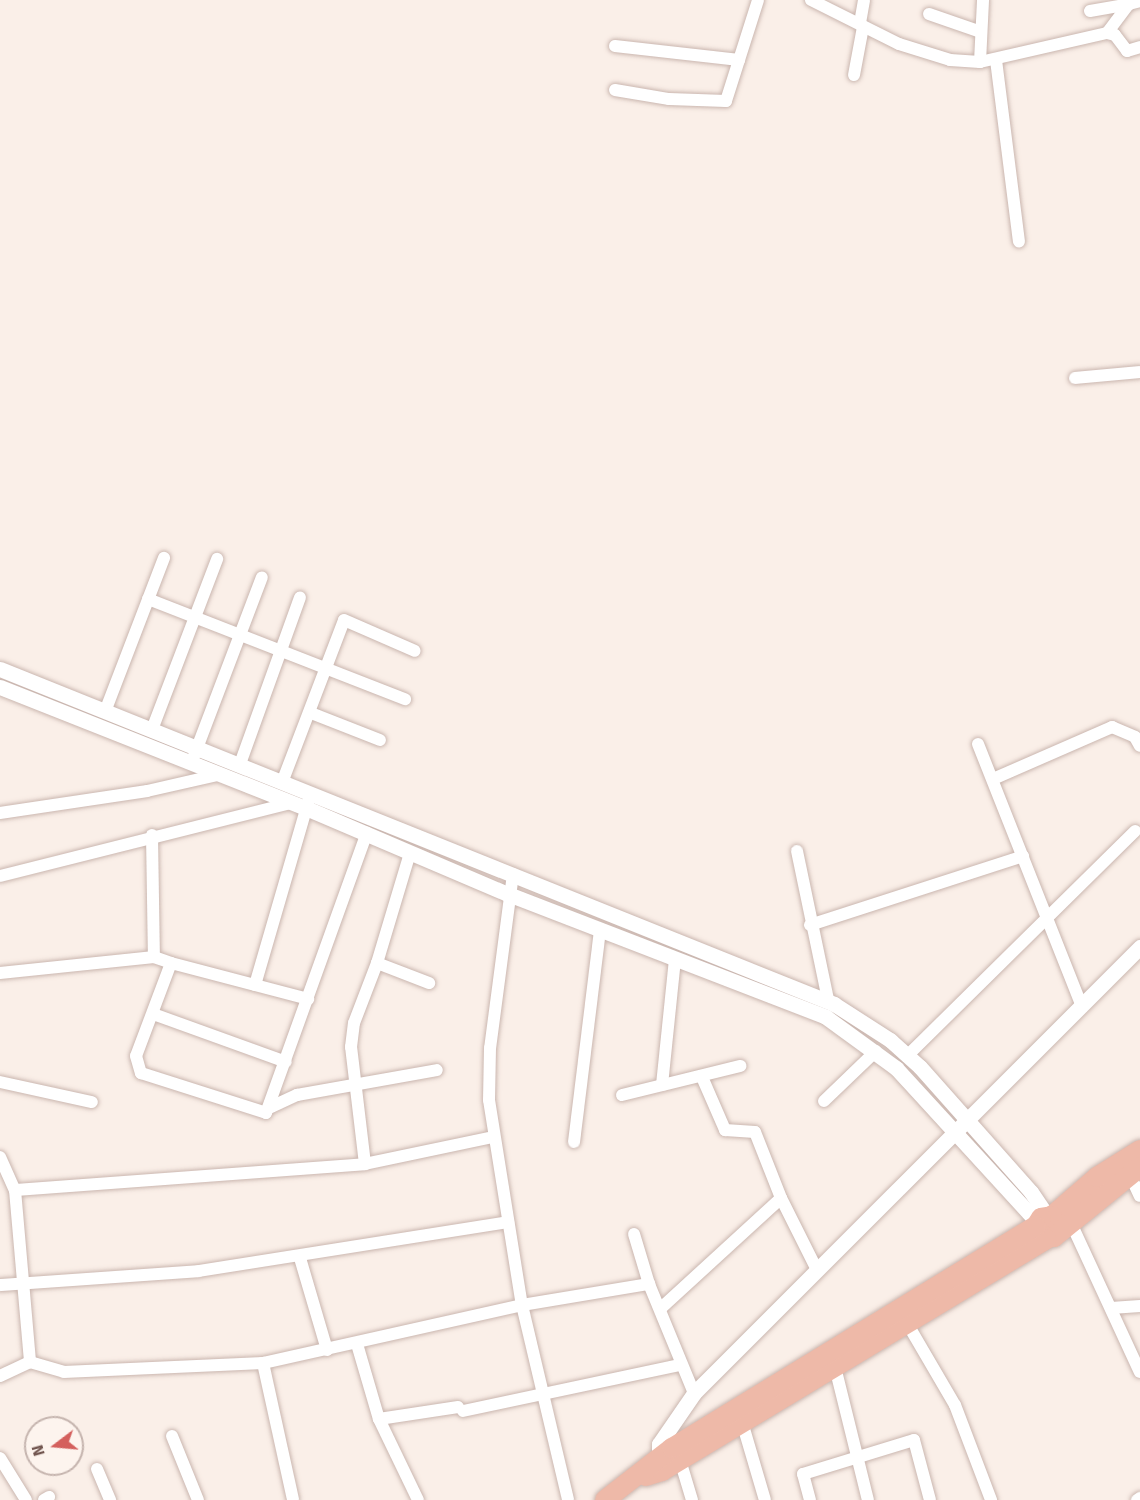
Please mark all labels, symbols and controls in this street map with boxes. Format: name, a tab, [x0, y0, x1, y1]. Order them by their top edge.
north arrow	[24, 1416, 84, 1476]
text: N	[28, 1443, 49, 1458]

